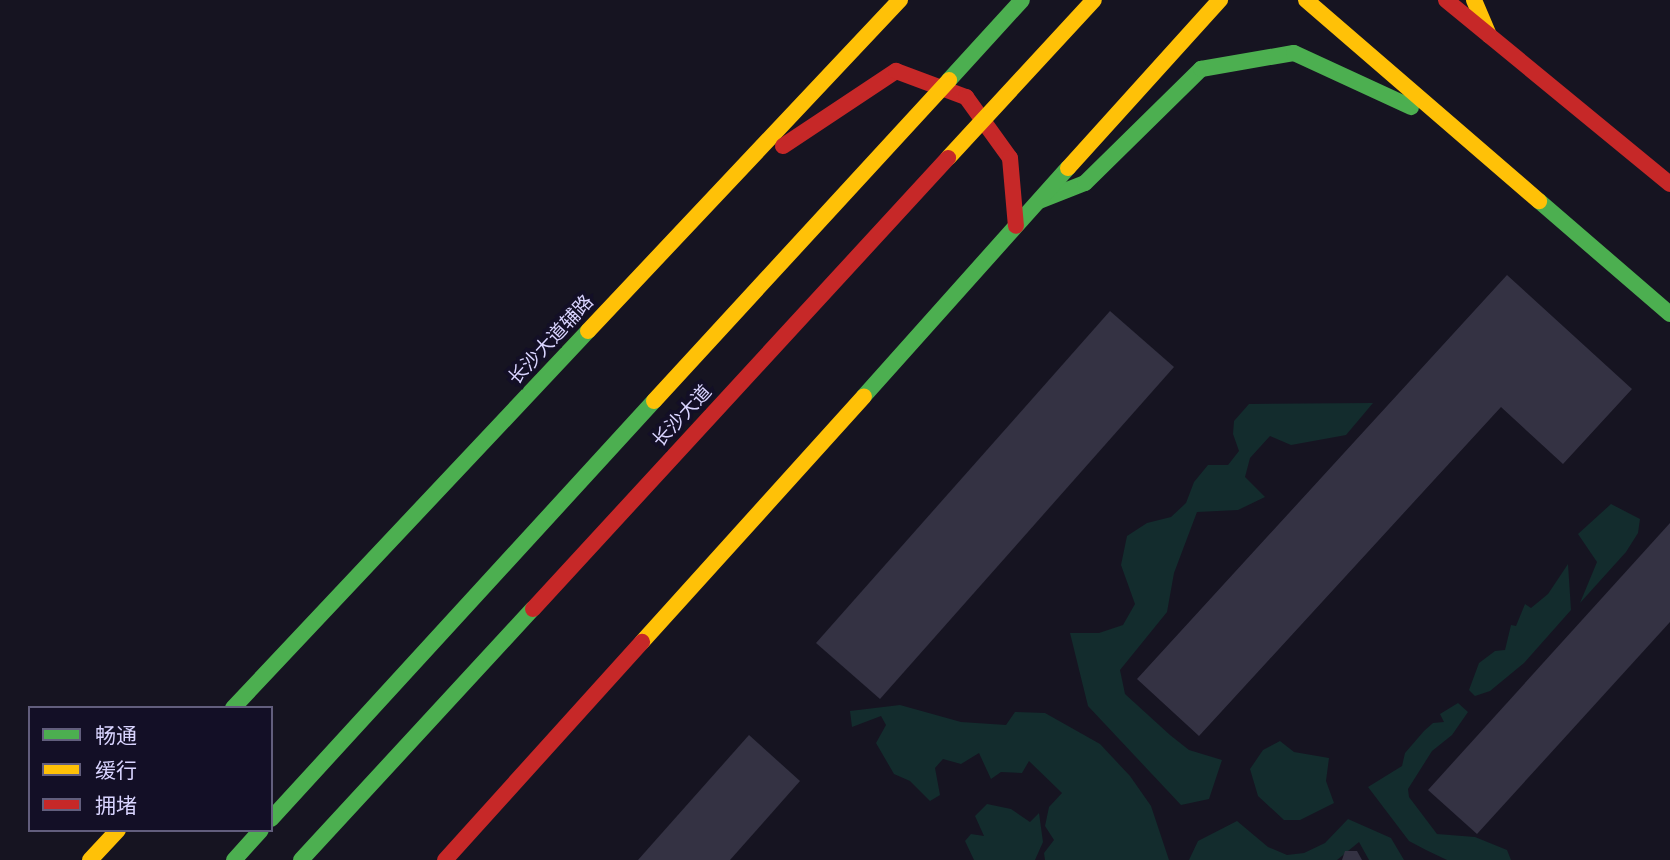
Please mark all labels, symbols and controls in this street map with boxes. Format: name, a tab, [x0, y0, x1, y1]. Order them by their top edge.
street label: 长沙大道辅路	[504, 291, 598, 389]
street label: 长沙大道	[648, 380, 716, 452]
legend	[28, 706, 273, 832]
text: 畅通	[95, 721, 137, 750]
text: 缓行	[95, 756, 137, 785]
text: 拥堵	[95, 791, 137, 820]

